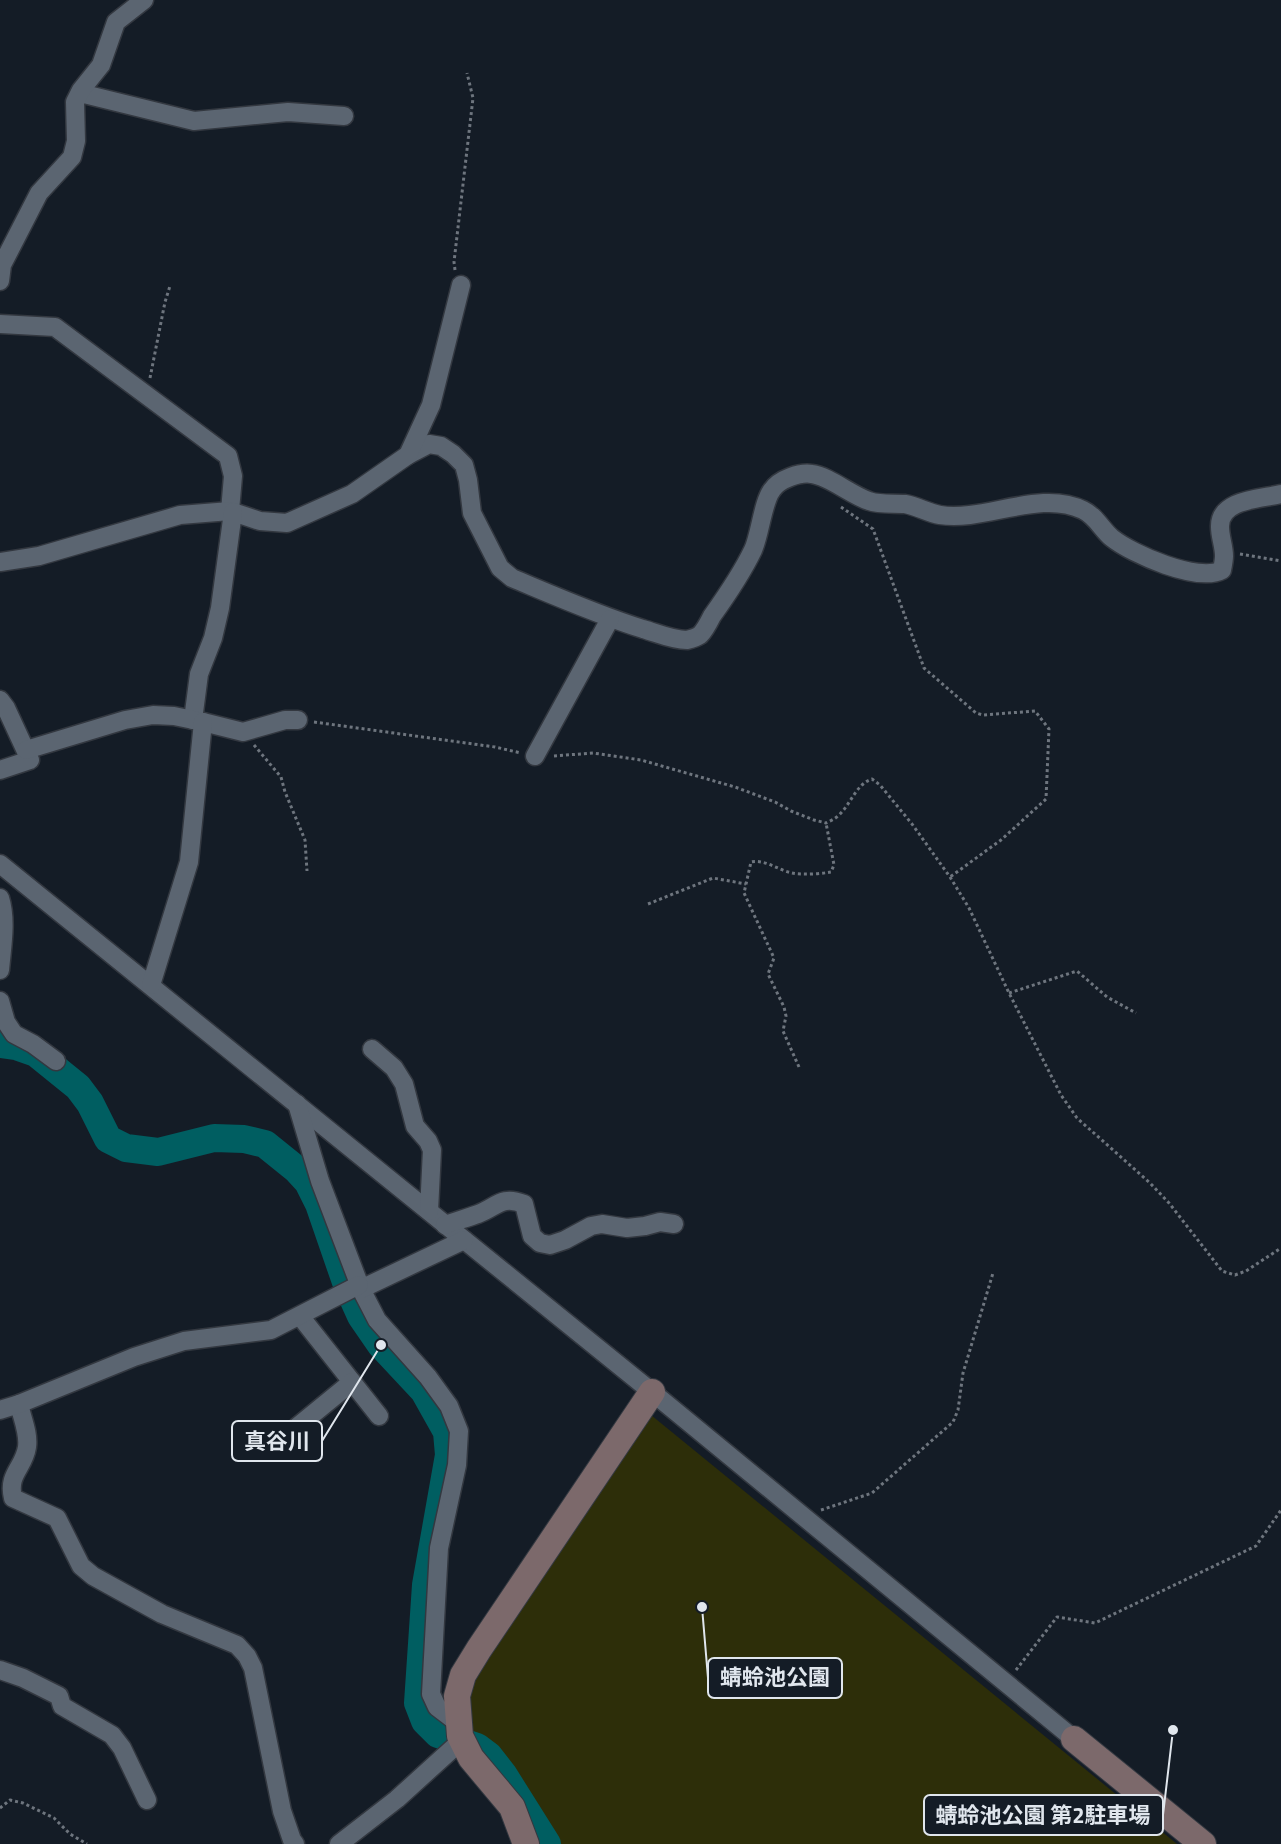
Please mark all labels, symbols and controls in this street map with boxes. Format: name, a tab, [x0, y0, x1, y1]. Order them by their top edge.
callout: 真谷川	[232, 1421, 322, 1461]
text: 真谷川	[244, 1424, 310, 1458]
callout: 蜻蛉池公園	[708, 1658, 842, 1698]
text: 蜻蛉池公園	[720, 1660, 830, 1694]
callout: 蜻蛉池公園 第2駐車場	[924, 1795, 1163, 1835]
text: 蜻蛉池公園 第2駐車場	[935, 1798, 1151, 1832]

